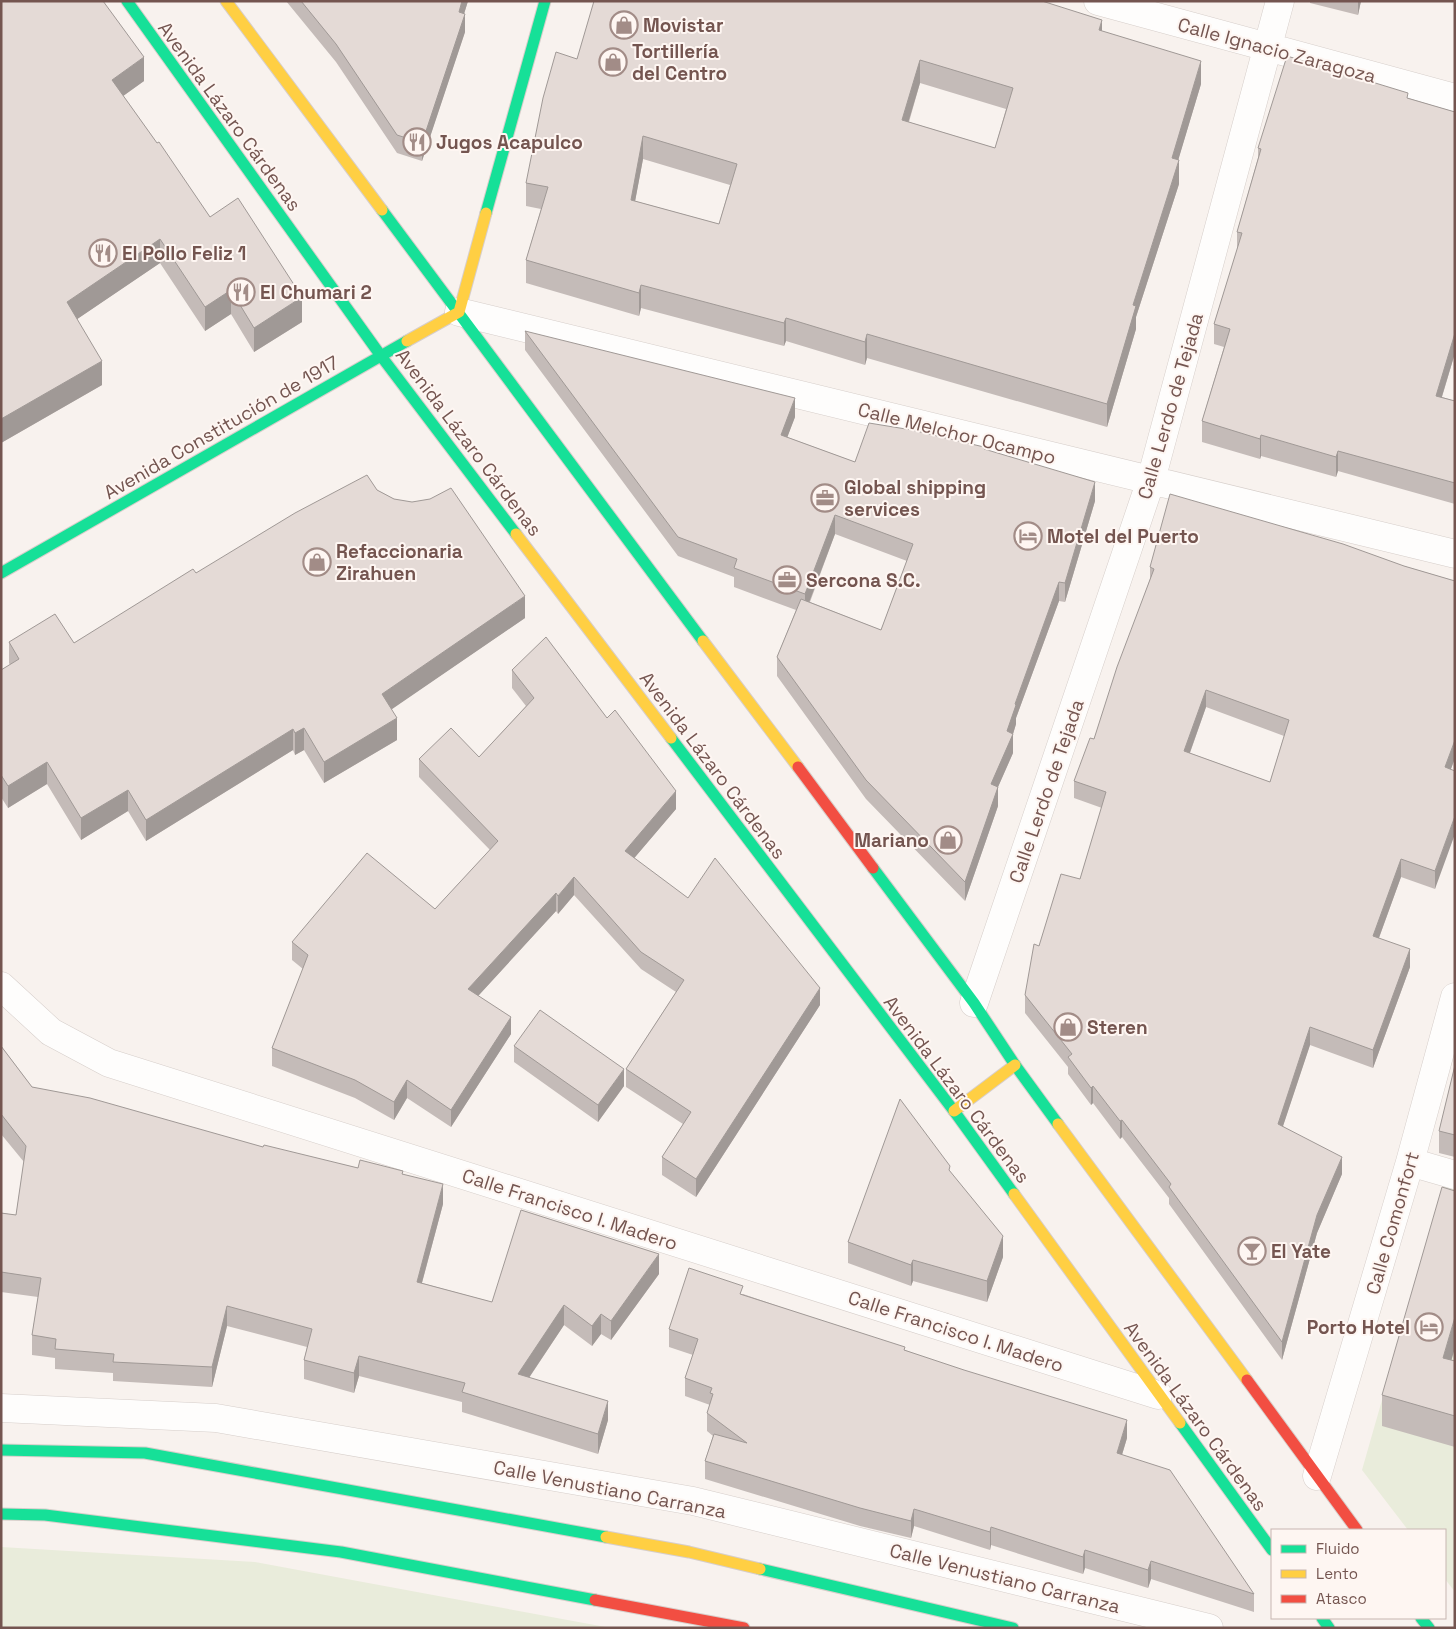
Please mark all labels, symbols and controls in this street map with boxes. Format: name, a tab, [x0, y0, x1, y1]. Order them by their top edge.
shop icon: Movistar	[609, 10, 639, 40]
street label: Calle Ignacio Zaragoza	[1175, 12, 1379, 89]
place label: Movistar	[643, 13, 724, 38]
street label: Avenida Lázaro Cárdenas	[152, 16, 307, 216]
place label: Tortillería del Centro	[632, 39, 727, 86]
shop icon: Tortillería del Centro	[598, 47, 628, 77]
restaurant icon: Jugos Acapulco	[402, 127, 432, 157]
place label: Jugos Acapulco	[436, 130, 583, 155]
restaurant icon: El Pollo Feliz 1	[88, 238, 118, 268]
place label: El Pollo Feliz 1	[122, 241, 246, 266]
restaurant icon: El Chumari 2	[226, 277, 256, 307]
place label: El Chumari 2	[260, 280, 372, 305]
street label: Calle Lerdo de Tejada	[1132, 310, 1209, 502]
street label: Avenida Lázaro Cárdenas	[390, 344, 547, 541]
street label: Avenida Constitución de 1917	[99, 350, 343, 505]
street label: Calle Melchor Ocampo	[855, 397, 1058, 470]
place label: Global shipping services	[844, 475, 986, 522]
office icon: Global shipping services	[810, 483, 840, 513]
hotel icon: Motel del Puerto	[1013, 521, 1043, 551]
place label: Motel del Puerto	[1047, 524, 1199, 549]
place label: Refaccionaria Zirahuen	[336, 539, 463, 586]
shop icon: Refaccionaria Zirahuen	[302, 547, 332, 577]
office icon: Sercona S.C.	[772, 565, 802, 595]
place label: Sercona S.C.	[806, 568, 921, 593]
street label: Avenida Lázaro Cárdenas	[634, 667, 791, 864]
street label: Calle Lerdo de Tejada	[1003, 696, 1090, 886]
shop icon: Mariano	[933, 825, 963, 855]
place label: Mariano	[854, 828, 929, 853]
street label: Avenida Lázaro Cárdenas	[878, 991, 1035, 1188]
shop icon: Steren	[1053, 1012, 1083, 1042]
place label: Steren	[1087, 1015, 1148, 1040]
street label: Calle Comonfort	[1360, 1149, 1425, 1298]
street label: Calle Francisco I. Madero	[459, 1163, 681, 1256]
bar icon: El Yate	[1237, 1236, 1267, 1266]
place label: El Yate	[1271, 1239, 1331, 1264]
street label: Calle Francisco I. Madero	[845, 1285, 1067, 1378]
hotel icon: Porto Hotel	[1414, 1312, 1444, 1342]
place label: Porto Hotel	[1307, 1315, 1410, 1340]
street label: Avenida Lázaro Cárdenas	[1118, 1316, 1273, 1516]
street label: Calle Venustiano Carranza	[491, 1455, 728, 1524]
legend	[1271, 1529, 1446, 1619]
street label: Calle Venustiano Carranza	[887, 1538, 1123, 1619]
text: Fluido	[1316, 1539, 1360, 1558]
text: Lento	[1316, 1564, 1358, 1583]
text: Atasco	[1316, 1589, 1367, 1608]

